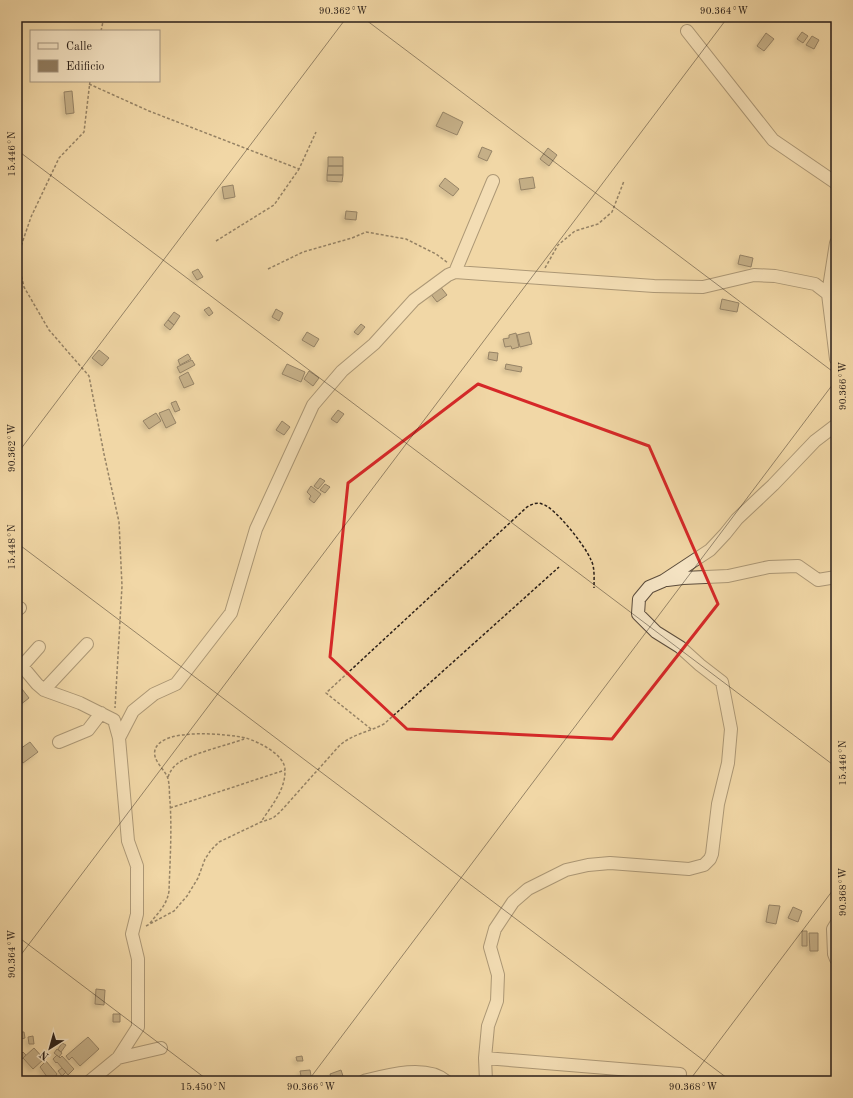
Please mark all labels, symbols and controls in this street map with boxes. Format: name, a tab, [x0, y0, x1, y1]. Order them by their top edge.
text: 90.362°W	[319, 6, 367, 16]
text: 90.364°W	[700, 6, 748, 16]
legend	[30, 30, 160, 82]
text: Calle	[66, 41, 92, 53]
text: Edificio	[66, 61, 105, 73]
text: 15.446°N	[7, 131, 17, 177]
text: 90.366°W	[838, 362, 848, 410]
text: 90.362°W	[7, 424, 17, 472]
text: 15.448°N	[7, 524, 17, 570]
text: 15.446°N	[838, 740, 848, 786]
text: 90.368°W	[838, 868, 848, 916]
text: 90.364°W	[7, 930, 17, 978]
north arrow	[30, 1028, 70, 1068]
text: N	[38, 1048, 52, 1062]
text: 15.450°N	[180, 1082, 226, 1092]
text: 90.366°W	[287, 1082, 335, 1092]
text: 90.368°W	[669, 1082, 717, 1092]

